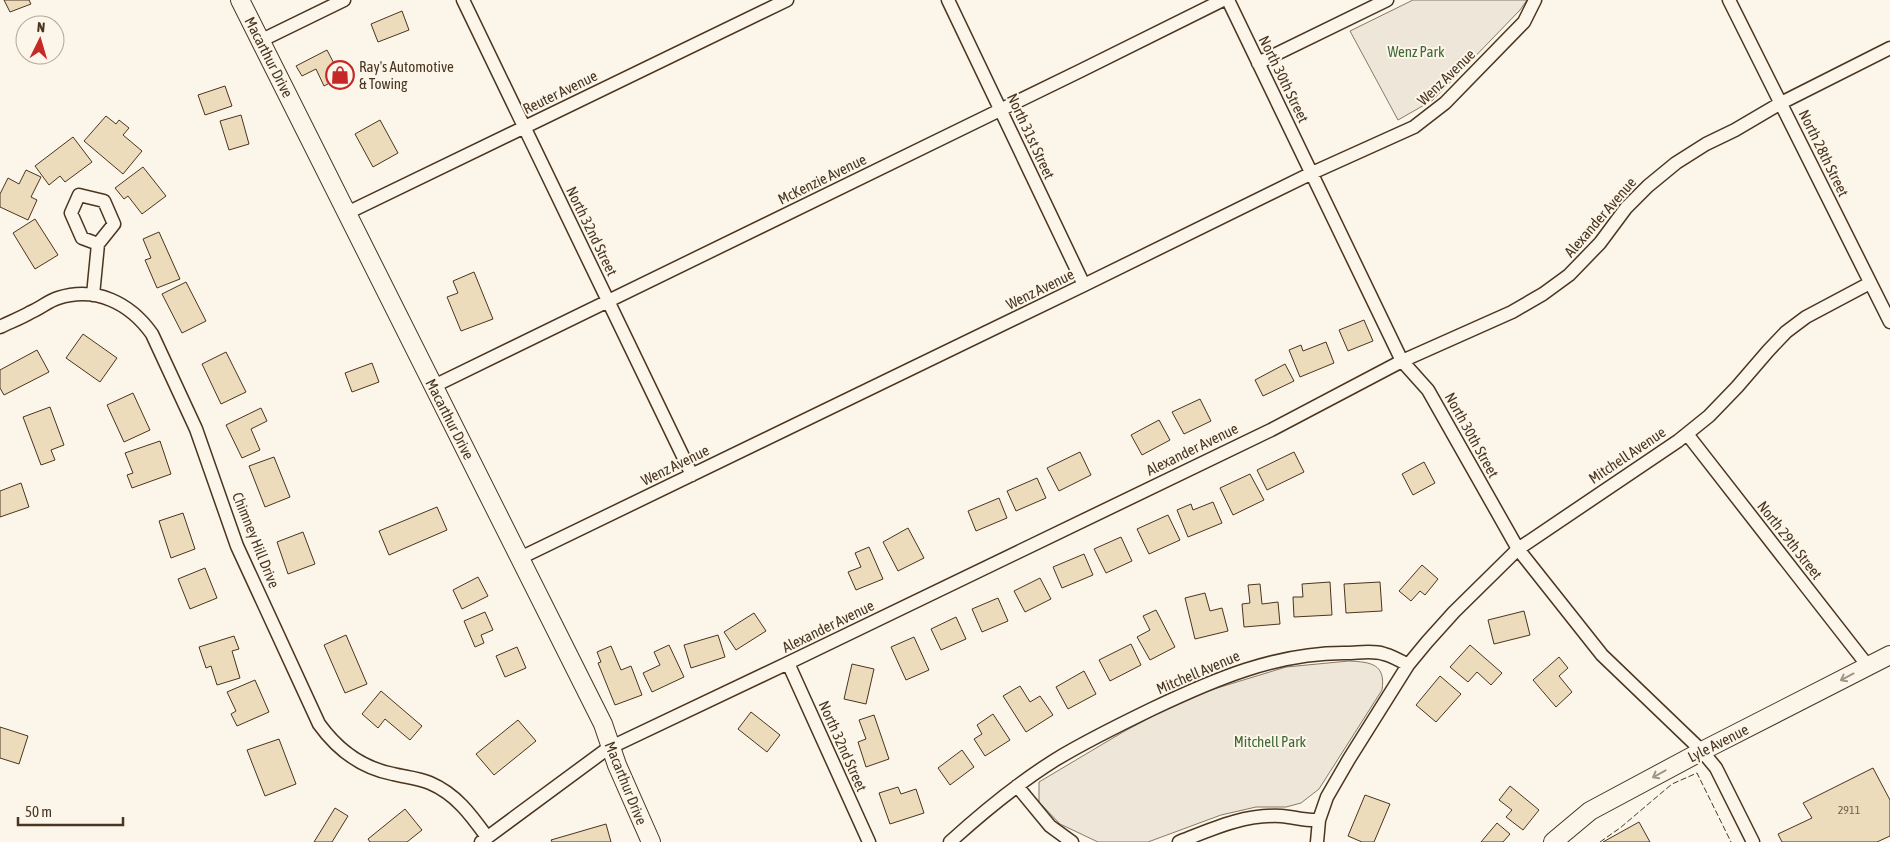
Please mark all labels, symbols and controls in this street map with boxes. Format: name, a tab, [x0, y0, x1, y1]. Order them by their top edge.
street label: Macarthur Drive	[241, 14, 297, 100]
north arrow	[15, 15, 65, 65]
text: N	[36, 19, 46, 35]
street label: North 30th Street	[1256, 33, 1312, 125]
park label: Wenz Park	[1387, 43, 1445, 60]
street label: Wenz Avenue	[1414, 45, 1478, 109]
place label: Ray's Automotive & Towing	[359, 58, 454, 92]
shop icon: Ray's Automotive & Towing	[325, 60, 355, 90]
street label: Reuter Avenue	[520, 67, 600, 117]
street label: North 31st Street	[1004, 90, 1058, 182]
street label: North 28th Street	[1796, 107, 1852, 199]
street label: McKenzie Avenue	[775, 150, 869, 208]
street label: Alexander Avenue	[1561, 174, 1639, 260]
street label: North 32nd Street	[563, 184, 621, 278]
street label: Wenz Avenue	[1003, 265, 1077, 313]
street label: Macarthur Drive	[422, 376, 478, 462]
street label: North 30th Street	[1442, 390, 1502, 480]
street label: Alexander Avenue	[1143, 419, 1241, 479]
street label: Mitchell Avenue	[1585, 423, 1669, 487]
street label: Wenz Avenue	[638, 441, 712, 489]
street label: Chimney Hill Drive	[229, 490, 283, 591]
street label: North 29th Street	[1754, 498, 1826, 582]
street label: Alexander Avenue	[779, 596, 877, 656]
street label: Mitchell Avenue	[1154, 647, 1242, 697]
one-way arrow	[1839, 672, 1854, 682]
street label: North 32nd Street	[815, 698, 871, 794]
street label: Lyle Avenue	[1685, 720, 1751, 765]
park label: Mitchell Park	[1234, 733, 1307, 750]
street label: Macarthur Drive	[602, 739, 650, 827]
one-way arrow	[1652, 770, 1667, 779]
scale bar	[18, 794, 122, 826]
text: 50 m	[25, 803, 52, 820]
house number: 2911	[1838, 803, 1861, 817]

